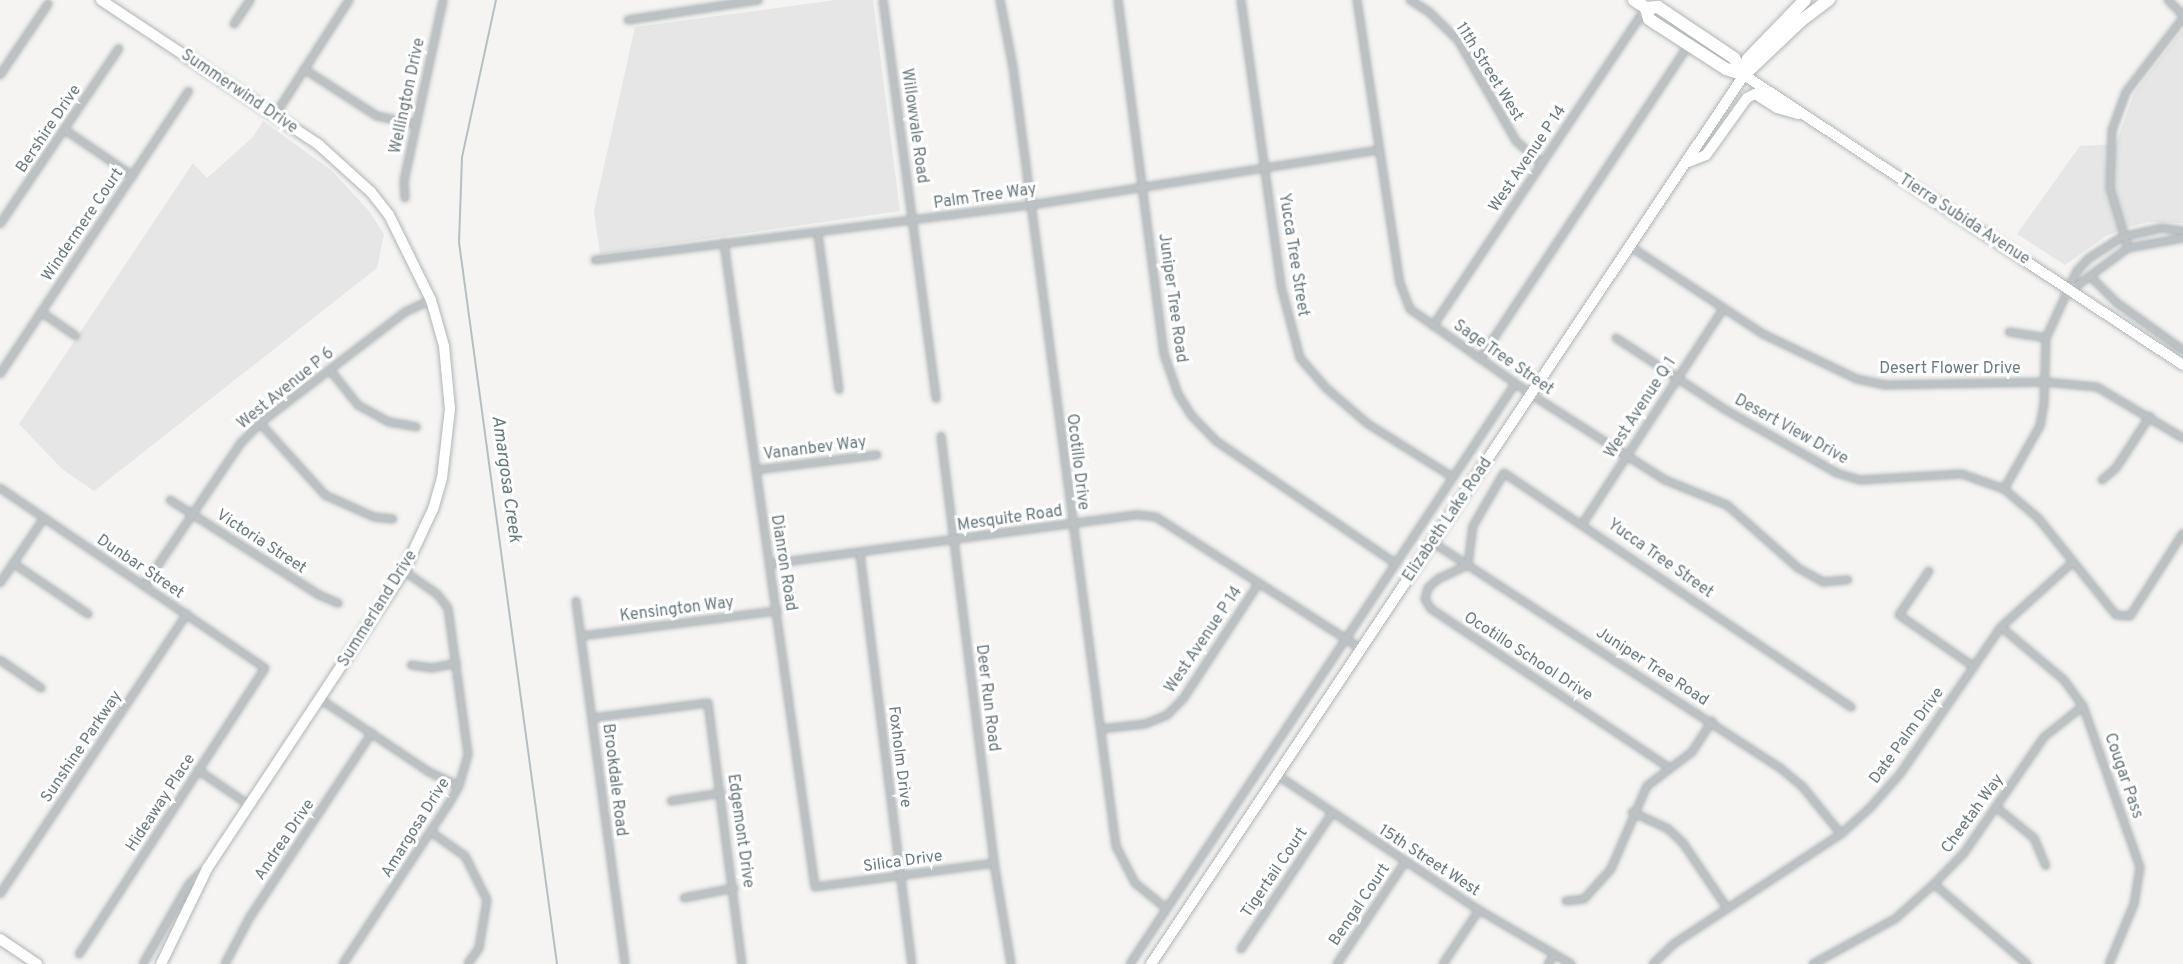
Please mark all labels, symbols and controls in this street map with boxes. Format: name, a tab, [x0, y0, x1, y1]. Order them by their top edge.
street label: 11th Street West	[1451, 19, 1527, 125]
street label: Wellington Drive	[386, 36, 430, 156]
street label: Summerwind Drive	[177, 46, 301, 138]
street label: Willowvale Road	[896, 67, 932, 185]
street label: Bershire Drive	[12, 81, 86, 177]
street label: West Avenue P 14	[1485, 102, 1571, 216]
street label: Windermere Court	[38, 165, 128, 285]
street label: Tierra Subida Avenue	[1895, 170, 2033, 270]
street label: Palm Tree Way	[932, 180, 1038, 214]
street label: Yucca Tree Street	[1274, 192, 1312, 318]
street label: Juniper Tree Road	[1153, 232, 1191, 364]
street label: Sage Tree Street	[1449, 316, 1557, 400]
street label: West Avenue P 6	[234, 344, 338, 434]
street label: West Avenue Q 1	[1601, 354, 1681, 462]
street label: Desert Flower Drive	[1879, 359, 2021, 379]
street label: Desert View Drive	[1731, 391, 1851, 469]
street label: Ocotillo Drive	[1062, 413, 1092, 511]
water label: Amargosa Creek	[485, 414, 525, 544]
street label: Vananbev Way	[762, 433, 868, 465]
street label: Elizabeth Lake Road	[1399, 454, 1497, 586]
street label: Mesquite Road	[956, 502, 1064, 536]
street label: Victoria Street	[212, 506, 310, 578]
street label: Dianron Road	[766, 513, 800, 613]
street label: Yucca Tree Street	[1603, 515, 1717, 603]
street label: Dunbar Street	[93, 531, 187, 603]
street label: Summerland Drive	[334, 547, 422, 671]
street label: West Avenue P 14	[1161, 583, 1247, 697]
street label: Kensington Way	[619, 593, 735, 627]
street label: Ocotillo School Drive	[1460, 608, 1596, 706]
street label: Juniper Tree Road	[1592, 623, 1712, 711]
street label: Deer Run Road	[971, 643, 1003, 753]
street label: Date Palm Drive	[1866, 684, 1948, 788]
street label: Sunshine Parkway	[37, 687, 127, 807]
street label: Foxholm Drive	[883, 705, 915, 809]
street label: Brookdale Road	[598, 723, 630, 837]
street label: Cougar Pass	[2099, 731, 2147, 821]
street label: Hideaway Place	[122, 751, 200, 855]
street label: Cheetah Way	[1938, 770, 2008, 858]
street label: Edgemont Drive	[723, 773, 757, 889]
street label: Amargosa Drive	[378, 775, 454, 881]
street label: Andrea Drive	[251, 796, 319, 884]
street label: 15th Street West	[1375, 821, 1483, 901]
street label: Tigertail Court	[1238, 824, 1312, 922]
street label: Silica Drive	[862, 847, 944, 877]
street label: Bengal Court	[1325, 860, 1395, 950]

